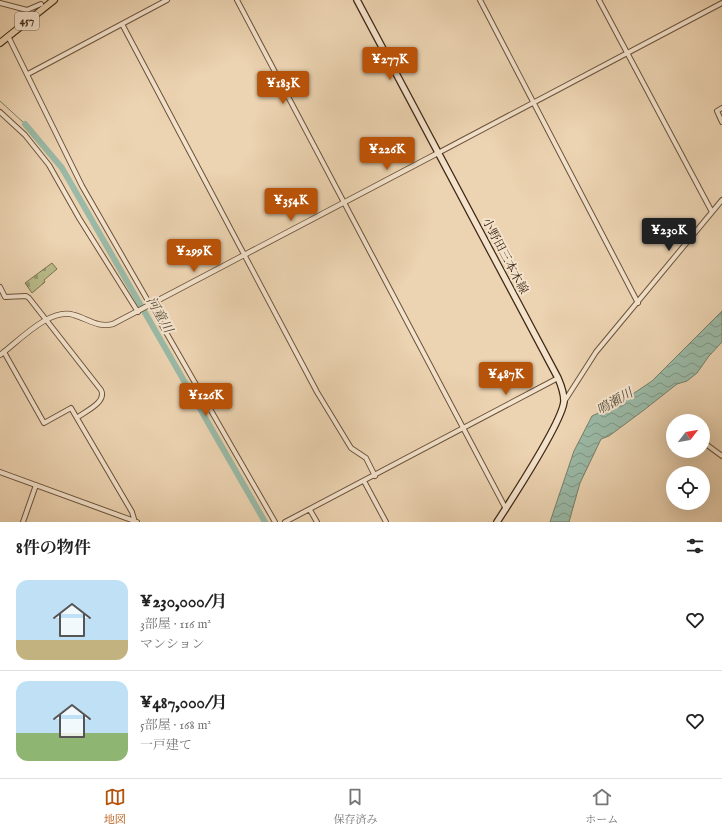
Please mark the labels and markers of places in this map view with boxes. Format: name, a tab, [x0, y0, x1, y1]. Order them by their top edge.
pin: ¥277K	[362, 47, 418, 81]
pin: ¥183K	[255, 71, 311, 105]
pin: ¥226K	[359, 137, 415, 171]
pin: ¥354K	[263, 188, 319, 222]
pin: ¥230K	[641, 218, 697, 252]
pin: ¥299K	[166, 239, 222, 273]
pin: ¥487K	[478, 362, 534, 396]
pin: ¥126K	[178, 383, 234, 417]

